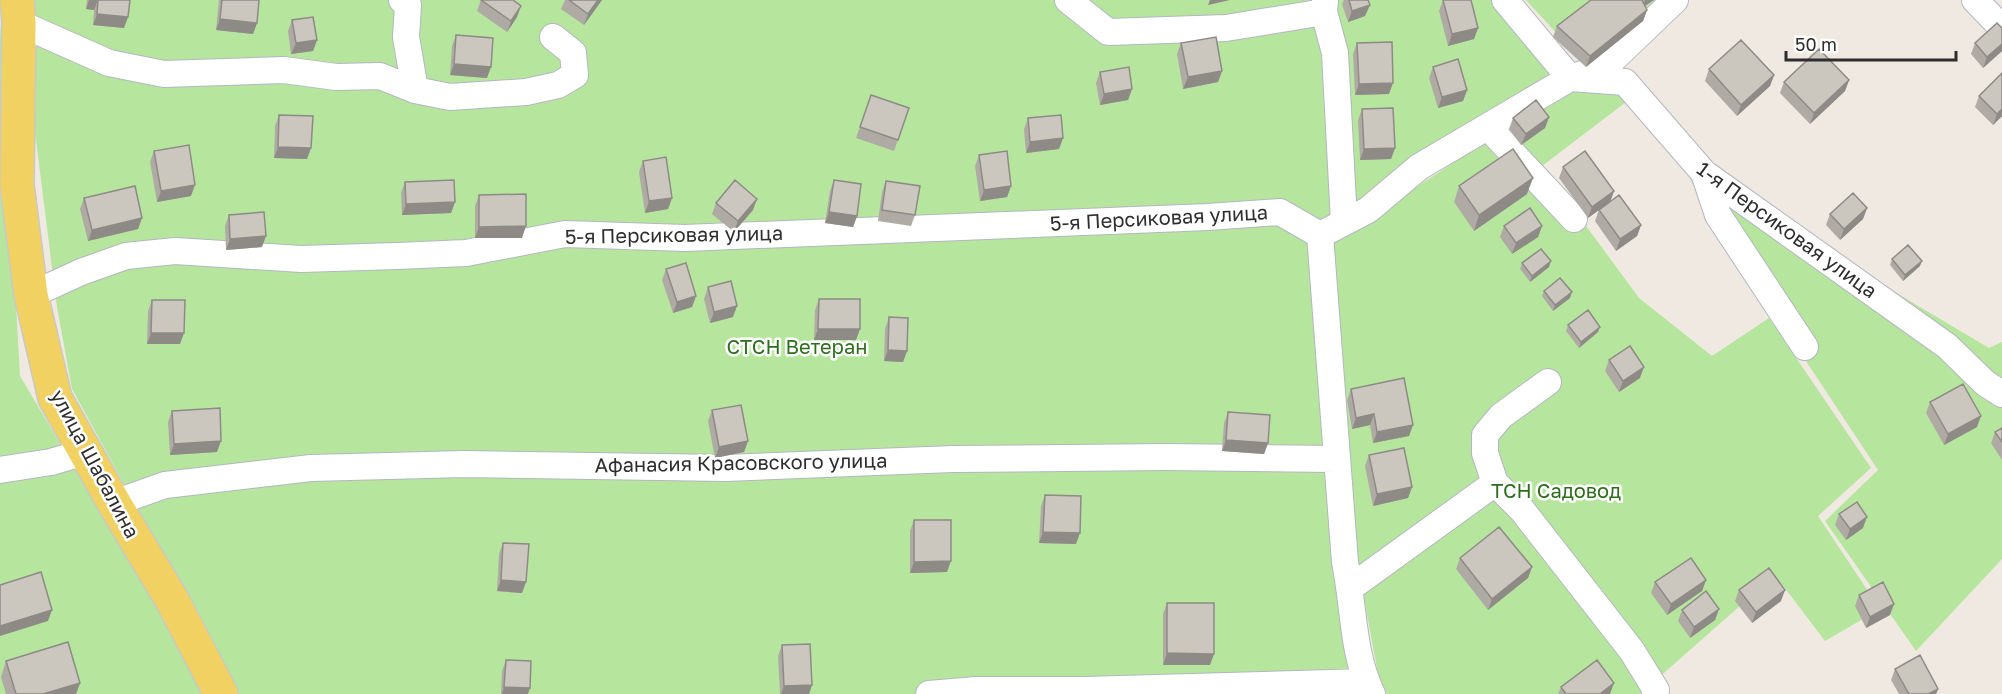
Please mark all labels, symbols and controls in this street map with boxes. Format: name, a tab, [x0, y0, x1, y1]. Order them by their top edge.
scale bar	[1786, 24, 1956, 62]
text: 50 m	[1795, 33, 1837, 55]
street label: 1-я Персиковая улица	[1693, 156, 1882, 302]
street label: 5-я Персиковая улица	[1049, 199, 1269, 235]
street label: 5-я Персиковая улица	[565, 220, 783, 248]
park label: СТСН Ветеран	[727, 334, 867, 358]
street label: улица Шабалина	[47, 385, 145, 542]
street label: Афанасия Красовского улица	[594, 447, 888, 477]
park label: ТСН Садовод	[1491, 478, 1621, 502]

